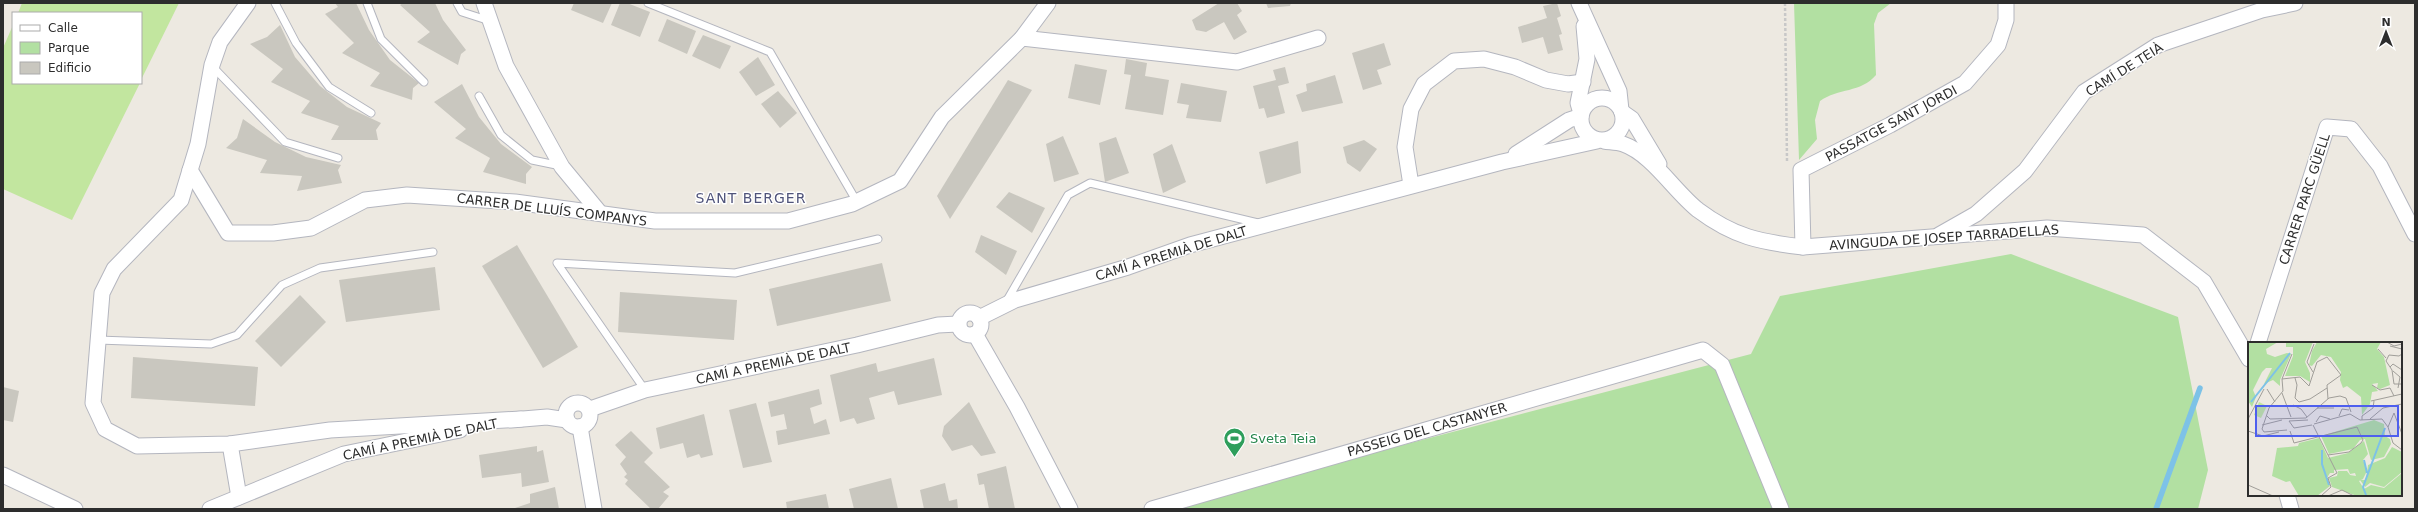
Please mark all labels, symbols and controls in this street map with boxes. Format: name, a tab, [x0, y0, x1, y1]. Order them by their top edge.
legend	[12, 12, 142, 84]
north arrow	[2366, 12, 2406, 52]
text: N	[2381, 16, 2391, 29]
text: Calle	[48, 21, 78, 35]
street label: CAMÍ DE TEIÀ	[2083, 40, 2166, 99]
text: Parque	[48, 41, 89, 55]
text: Edificio	[48, 61, 91, 75]
street label: PASSATGE SANT JORDI	[1823, 82, 1960, 165]
street label: CARRER PARC GÜELL	[2275, 131, 2333, 267]
street label: CARRER DE LLUÍS COMPANYS	[456, 190, 648, 229]
district label: SANT BERGER	[696, 190, 806, 206]
street label: AVINGUDA DE JOSEP TARRADELLAS	[1829, 222, 2059, 253]
street label: CAMÍ A PREMIÀ DE DALT	[1094, 223, 1249, 284]
street label: CAMÍ A PREMIÀ DE DALT	[694, 340, 852, 387]
inset map	[2248, 342, 2402, 496]
street label: PASSEIG DEL CASTANYER	[1346, 400, 1509, 459]
street label: CAMÍ A PREMIÀ DE DALT	[341, 416, 499, 463]
sports icon: Sveta Teia	[1222, 425, 1248, 458]
place label: Sveta Teia	[1250, 431, 1316, 446]

